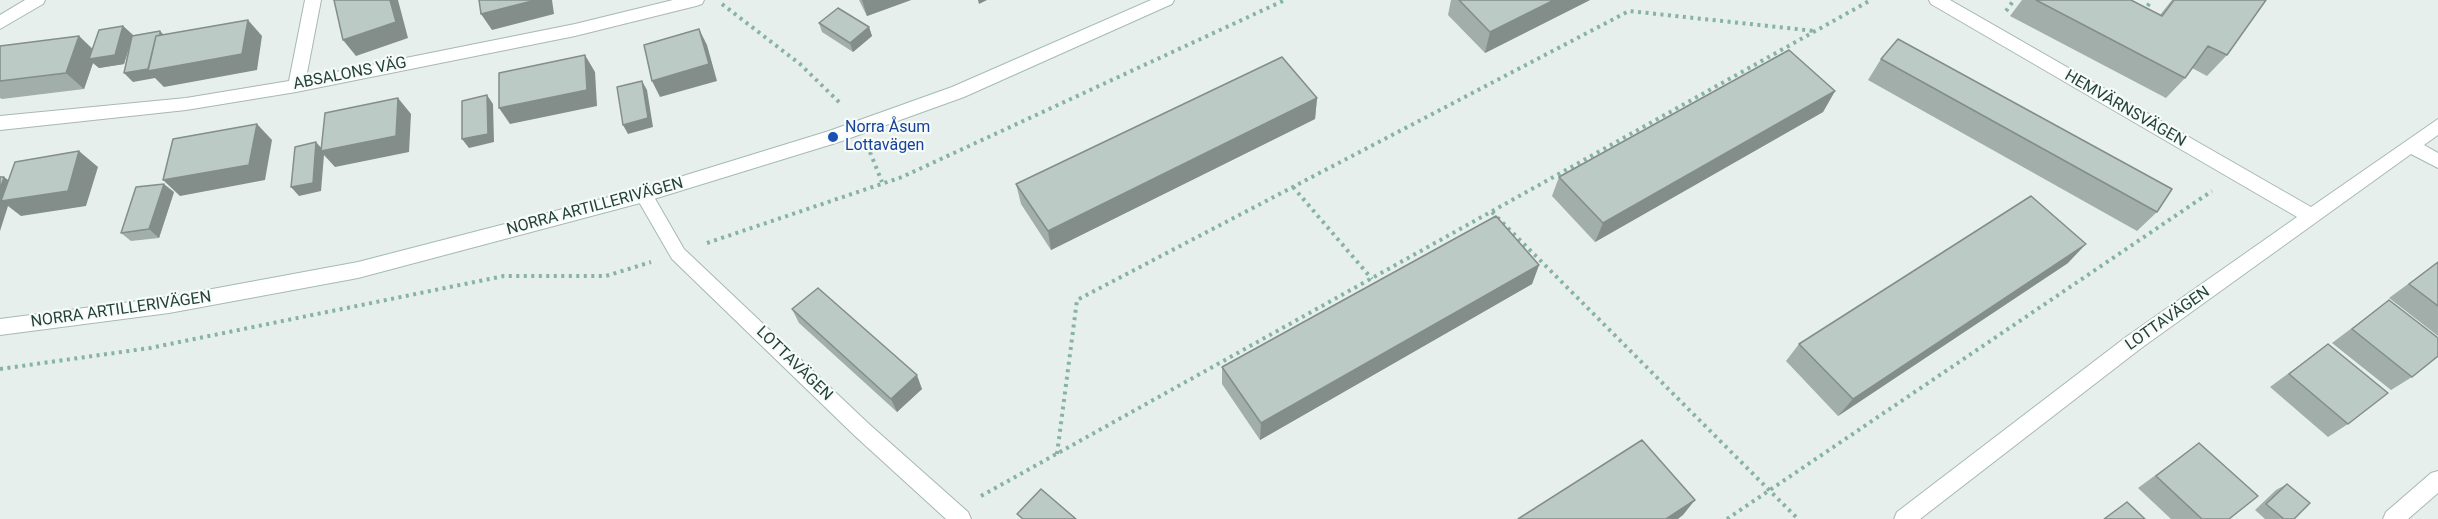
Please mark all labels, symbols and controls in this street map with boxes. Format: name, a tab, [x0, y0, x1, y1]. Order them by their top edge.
street label: ABSALONS VÄG	[292, 54, 408, 94]
street label: HEMVÄRNSVÄGEN	[2061, 67, 2189, 151]
place label: Norra Åsum Lottavägen	[845, 118, 930, 156]
marker: Norra Åsum Lottavägen	[826, 130, 840, 144]
street label: NORRA ARTILLERIVÄGEN	[505, 174, 685, 240]
street label: LOTTAVÄGEN	[2122, 283, 2214, 355]
street label: NORRA ARTILLERIVÄGEN	[30, 288, 212, 332]
street label: LOTTAVÄGEN	[752, 323, 836, 405]

